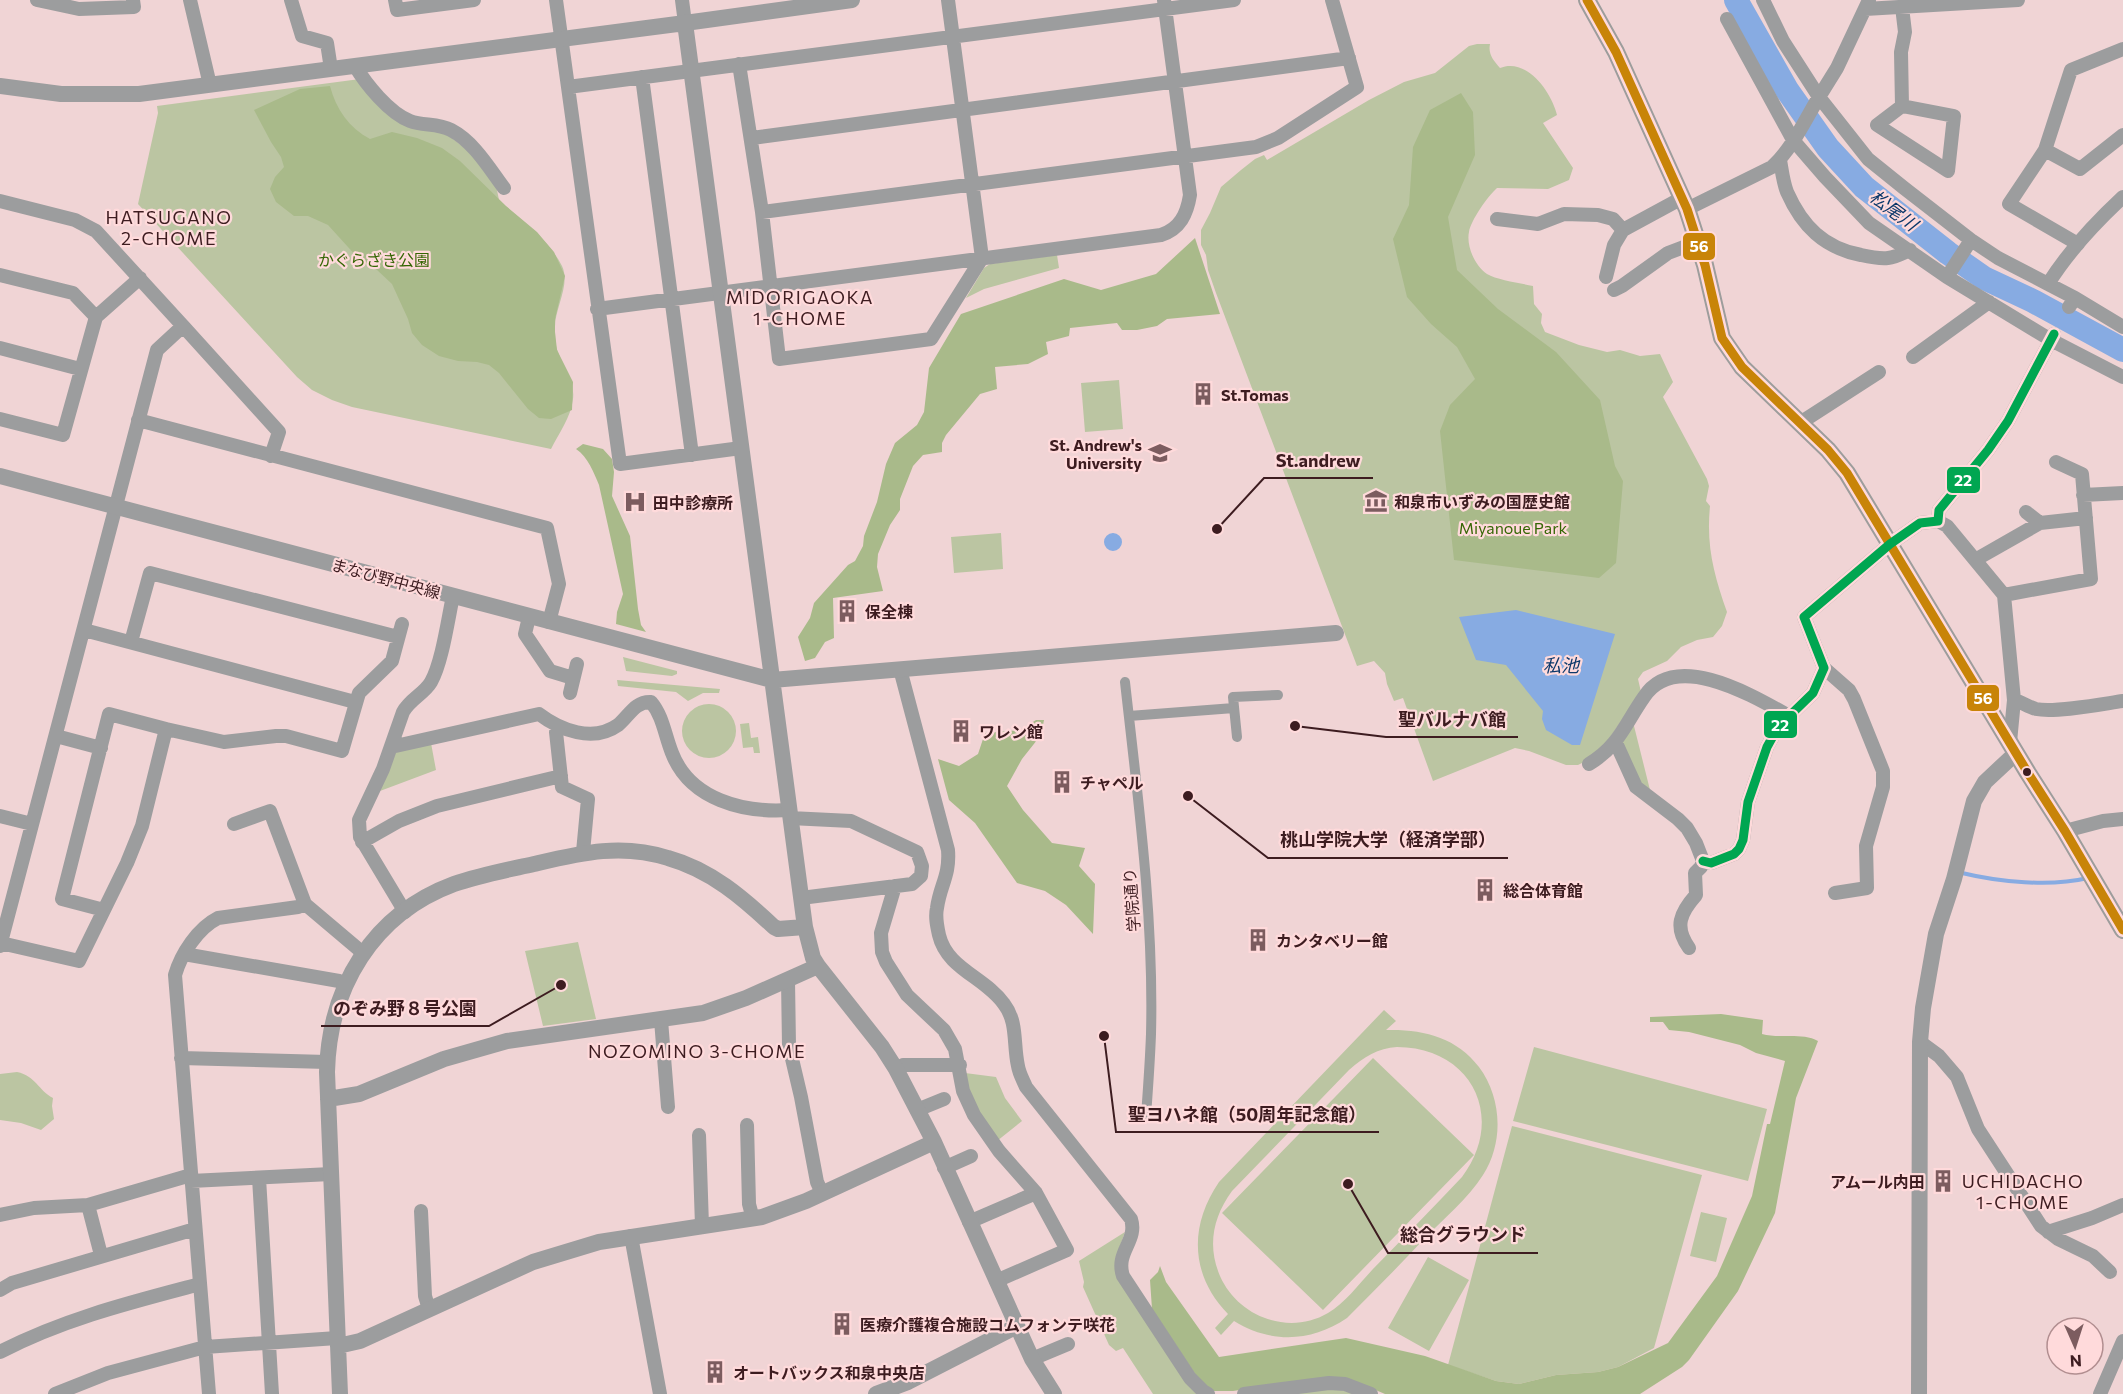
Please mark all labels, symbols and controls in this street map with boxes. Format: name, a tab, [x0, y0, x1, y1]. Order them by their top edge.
water label: 松尾川	[1866, 185, 1924, 236]
district label: HATSUGANO 2-CHOME	[106, 206, 232, 249]
line badge: 56	[1682, 232, 1716, 261]
text: 56	[1689, 236, 1709, 255]
park label: かぐらざき公園	[318, 250, 430, 269]
district label: MIDORIGAOKA 1-CHOME	[726, 286, 874, 329]
building icon: St.Tomas	[1190, 381, 1216, 407]
place label: St.Tomas	[1221, 385, 1289, 404]
place label: St. Andrew's University	[1049, 435, 1142, 472]
school or university icon: St. Andrew's University	[1147, 440, 1173, 466]
callout: St.andrew	[1264, 442, 1373, 478]
text: St.andrew	[1276, 449, 1360, 471]
line badge: 22	[1946, 466, 1981, 494]
text: 22	[1954, 470, 1972, 489]
museum icon: 和泉市いずみの国歴史館	[1363, 488, 1389, 514]
hospital icon: 田中診療所	[622, 489, 648, 515]
place label: 和泉市いずみの国歴史館	[1394, 492, 1570, 511]
place label: 田中診療所	[653, 493, 733, 512]
park label: Miyanoue Park	[1459, 518, 1568, 537]
street label: まなび野中央線	[329, 554, 443, 602]
building icon: 保全棟	[834, 598, 860, 624]
place label: 保全棟	[865, 602, 913, 621]
water label: 私池	[1543, 654, 1581, 676]
line badge: 56	[1966, 684, 2000, 712]
text: 56	[1973, 688, 1993, 707]
callout: 聖バルナバ館	[1386, 701, 1518, 737]
text: 聖バルナバ館	[1398, 708, 1506, 730]
line badge: 22	[1763, 710, 1798, 739]
text: 22	[1771, 715, 1789, 734]
building icon: ワレン館	[948, 718, 974, 744]
place label: ワレン館	[979, 722, 1043, 741]
unlabelled marker	[2021, 766, 2033, 778]
building icon: チャペル	[1049, 769, 1075, 795]
place label: チャペル	[1080, 773, 1144, 792]
callout: 桃山学院大学（経済学部）	[1268, 822, 1508, 858]
text: 桃山学院大学（経済学部）	[1280, 828, 1496, 850]
street label: 学院通り	[1119, 867, 1143, 933]
building icon: 総合体育館	[1472, 877, 1498, 903]
place label: 総合体育館	[1503, 881, 1583, 900]
building icon: カンタベリー館	[1245, 927, 1271, 953]
place label: カンタベリー館	[1276, 931, 1388, 950]
callout: のぞみ野８号公園	[321, 990, 489, 1026]
text: のぞみ野８号公園	[333, 997, 477, 1019]
district label: NOZOMINO 3-CHOME	[588, 1040, 806, 1062]
callout: 聖ヨハネ館（50周年記念館）	[1116, 1096, 1379, 1132]
text: 聖ヨハネ館（50周年記念館）	[1128, 1103, 1366, 1125]
building icon: アムール内田	[1930, 1168, 1956, 1194]
district label: UCHIDACHO 1-CHOME	[1962, 1170, 2084, 1213]
place label: アムール内田	[1830, 1172, 1925, 1191]
callout: 総合グラウンド	[1388, 1217, 1538, 1253]
text: 総合グラウンド	[1400, 1223, 1526, 1245]
building icon: 医療介護複合施設コムフォンテ咲花	[829, 1311, 855, 1337]
place label: 医療介護複合施設コムフォンテ咲花	[860, 1315, 1115, 1334]
north arrow	[2045, 1316, 2105, 1376]
text: N	[2069, 1352, 2082, 1371]
building icon: オートバックス和泉中央店	[702, 1359, 728, 1385]
place label: オートバックス和泉中央店	[733, 1363, 925, 1382]

